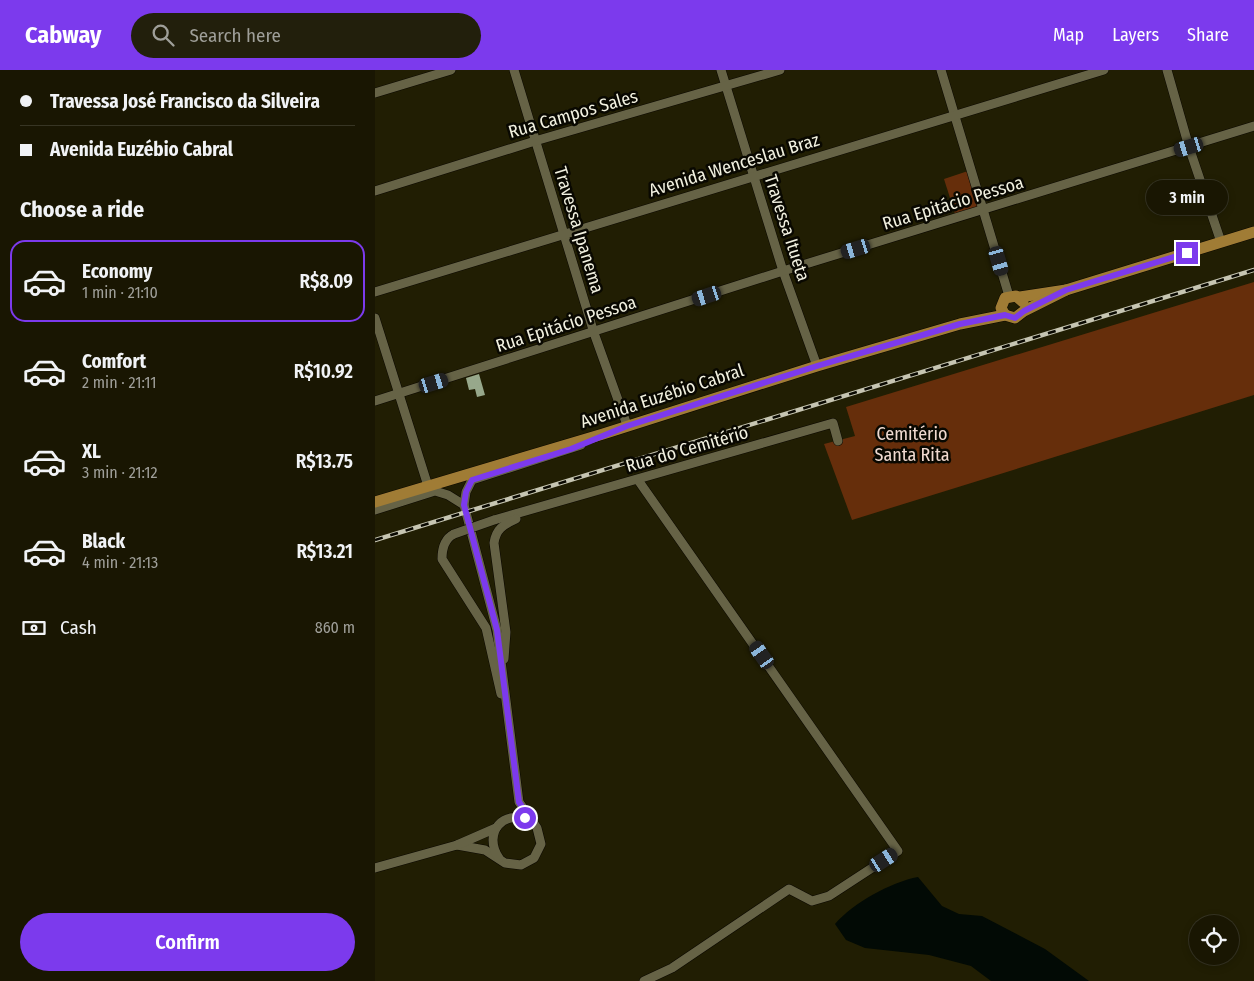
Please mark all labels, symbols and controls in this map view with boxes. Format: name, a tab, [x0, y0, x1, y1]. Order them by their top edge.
search box	[131, 13, 481, 58]
text: Cabway	[25, 21, 101, 49]
icon: search	[149, 21, 177, 49]
text: Search here	[189, 24, 281, 47]
text: Map	[1053, 24, 1084, 46]
text: Layers	[1112, 24, 1159, 46]
text: Share	[1187, 24, 1229, 46]
street label: Rua Campos Sales	[506, 85, 641, 143]
text: Travessa José Francisco da Silveira	[50, 90, 320, 113]
street label: Avenida Wenceslau Braz	[646, 129, 822, 201]
car	[1172, 135, 1205, 159]
text: Avenida Euzébio Cabral	[50, 138, 233, 161]
street label: Travessa Ipanema	[549, 164, 609, 296]
street label: Rua Epitácio Pessoa	[880, 171, 1026, 235]
street label: Travessa Itueta	[759, 172, 815, 284]
callout: 3 min	[1146, 180, 1228, 216]
text: 3 min	[1169, 188, 1205, 207]
text: Choose a ride	[20, 196, 144, 223]
car	[839, 237, 872, 261]
route end	[1176, 242, 1198, 264]
car	[987, 245, 1010, 277]
icon: car	[22, 259, 67, 304]
text: Economy	[82, 260, 152, 283]
text: R$8.09	[299, 270, 353, 293]
text: 1 min · 21:10	[82, 283, 158, 302]
car	[690, 284, 723, 308]
street label: Rua Epitácio Pessoa	[493, 291, 639, 357]
icon: car	[22, 349, 67, 394]
text: Comfort	[82, 350, 146, 373]
street label: Avenida Euzébio Cabral	[577, 359, 747, 433]
text: R$10.92	[294, 360, 353, 383]
car	[417, 371, 450, 395]
text: 2 min · 21:11	[82, 373, 156, 392]
street label: Rua do Cemitério	[623, 421, 751, 477]
park label: Cemitério Santa Rita	[875, 423, 950, 466]
icon: car	[22, 439, 67, 484]
text: XL	[82, 440, 101, 463]
text: R$13.75	[296, 450, 353, 473]
text: 3 min · 21:12	[82, 463, 158, 482]
icon: car	[22, 529, 67, 574]
text: Black	[82, 530, 125, 553]
text: R$13.21	[296, 540, 353, 563]
text: 4 min · 21:13	[82, 553, 158, 572]
icon: cash	[20, 614, 48, 642]
text: Cash	[60, 616, 97, 639]
text: 860 m	[315, 618, 355, 637]
car	[747, 638, 776, 672]
route start	[514, 807, 536, 829]
car	[867, 846, 900, 874]
button: Confirm	[20, 913, 355, 971]
map controls	[1189, 915, 1239, 965]
button: locate	[1189, 915, 1239, 965]

